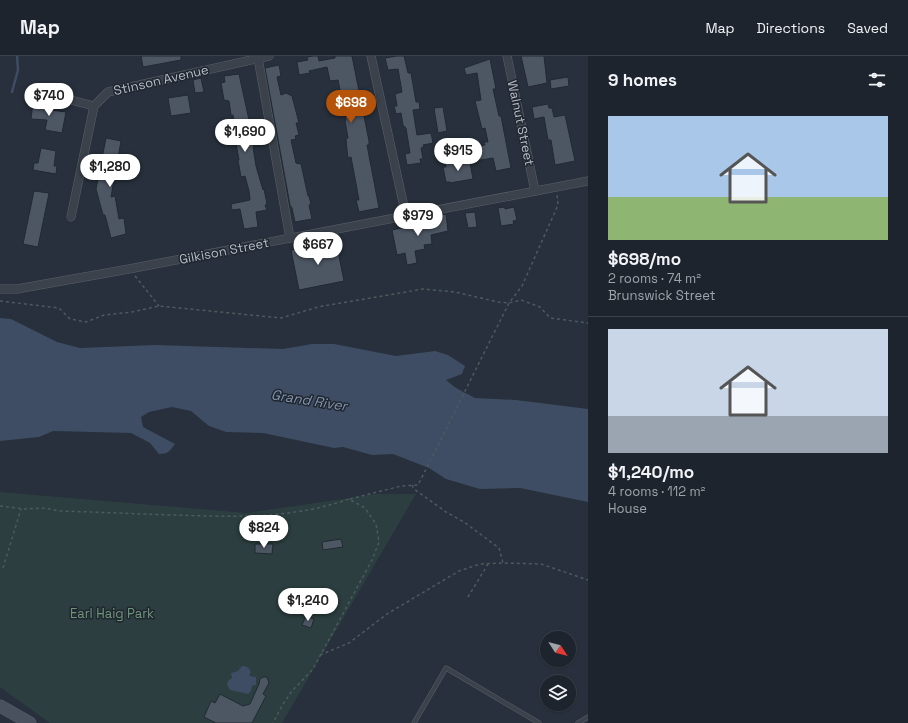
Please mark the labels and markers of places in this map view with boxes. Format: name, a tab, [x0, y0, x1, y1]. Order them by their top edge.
pin: $740	[25, 83, 73, 117]
pin: $698	[327, 90, 375, 124]
pin: $1,690	[212, 119, 278, 153]
pin: $915	[434, 138, 482, 172]
pin: $1,280	[77, 154, 143, 188]
pin: $979	[394, 203, 442, 237]
pin: $667	[294, 232, 342, 266]
pin: $824	[240, 515, 288, 549]
pin: $1,240	[275, 588, 341, 622]

